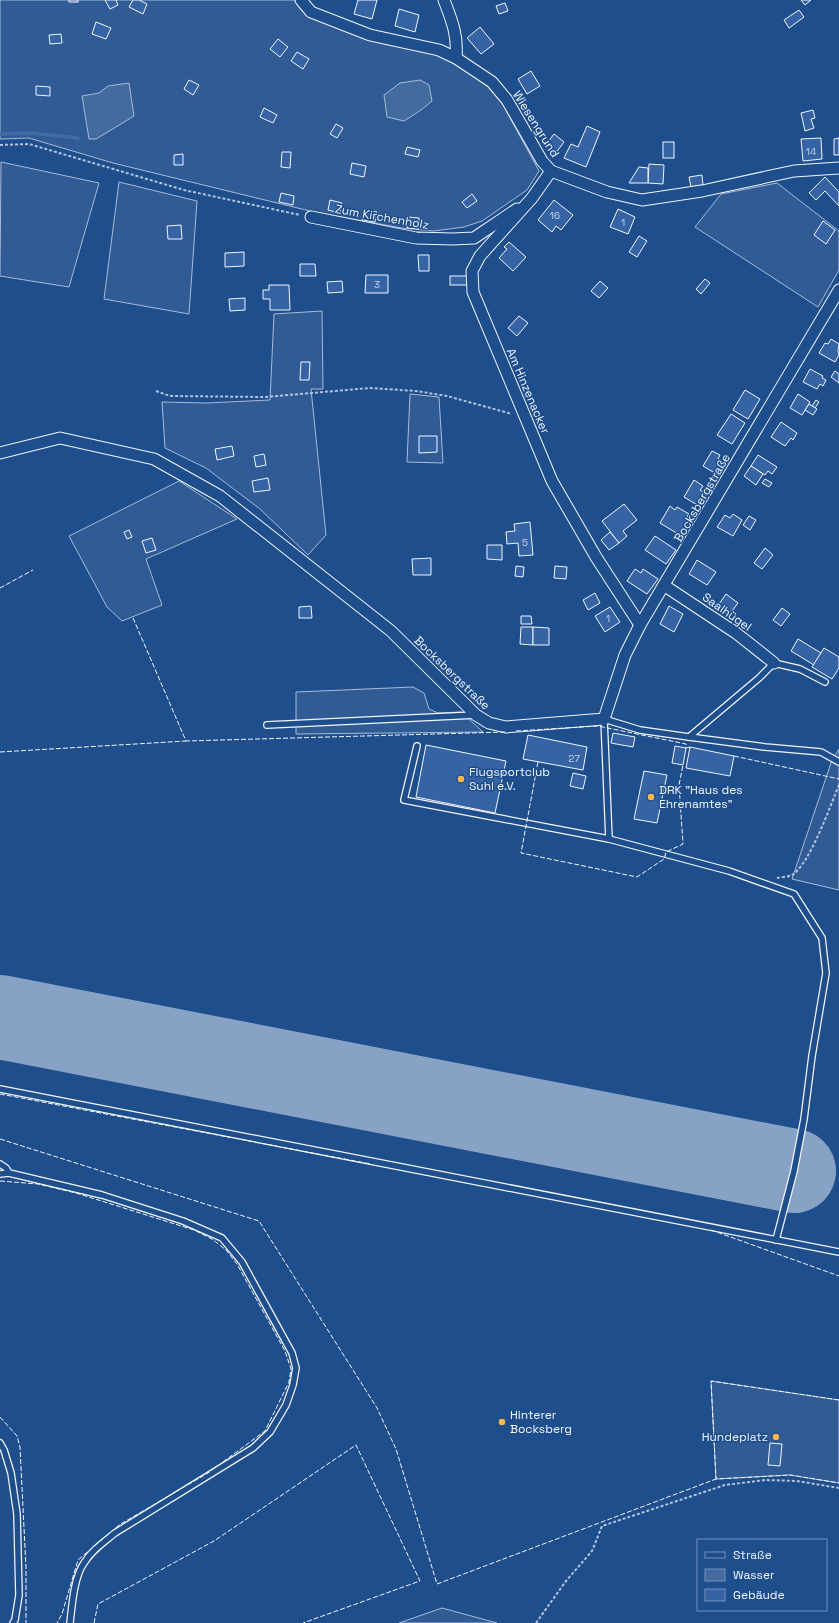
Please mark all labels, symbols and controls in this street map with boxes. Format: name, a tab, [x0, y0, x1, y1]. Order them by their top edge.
street label: Wiesengrund	[509, 88, 563, 160]
house number: 14	[806, 145, 816, 158]
street label: Zum Kirchenholz	[334, 201, 430, 233]
house number: 16	[550, 209, 560, 222]
house number: 1	[621, 216, 625, 229]
house number: 3	[374, 278, 380, 291]
street label: Am Hinzenacker	[503, 346, 553, 437]
street label: Bocksbergstraße	[670, 451, 734, 545]
house number: 5	[522, 536, 528, 549]
street label: Saalhügel	[699, 589, 755, 635]
house number: 1	[606, 612, 610, 625]
street label: Bocksbergstraße	[411, 633, 493, 713]
house number: 27	[568, 752, 580, 765]
place label: Flugsportclub Suhl e.V.	[469, 764, 550, 794]
marker: Flugsportclub Suhl e.V.	[456, 774, 466, 784]
place label: DRK "Haus des Ehrenamtes"	[659, 782, 743, 812]
marker: DRK "Haus des Ehrenamtes"	[646, 792, 656, 802]
place label: Hinterer Bocksberg	[510, 1407, 572, 1437]
marker: Hinterer Bocksberg	[497, 1417, 507, 1427]
place label: Hundeplatz	[702, 1429, 768, 1445]
marker: Hundeplatz	[771, 1432, 781, 1442]
legend	[697, 1539, 827, 1611]
text: Straße	[733, 1547, 772, 1563]
text: Wasser	[733, 1567, 775, 1583]
text: Gebäude	[733, 1587, 785, 1603]

